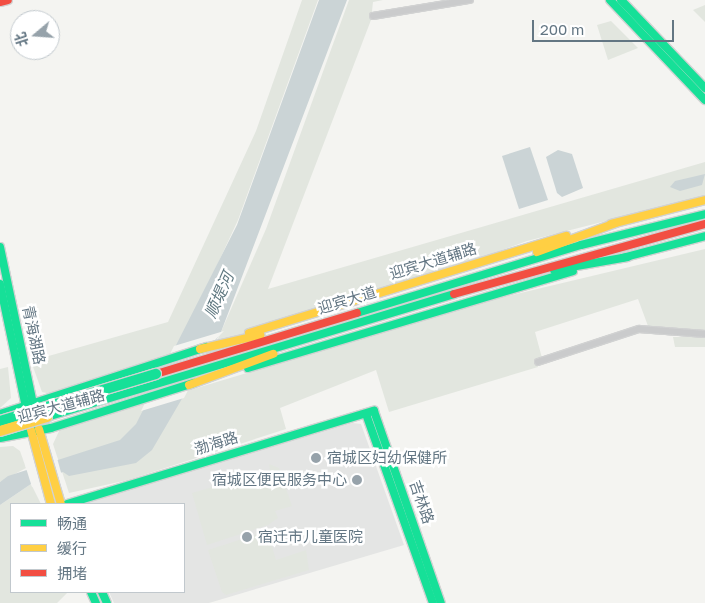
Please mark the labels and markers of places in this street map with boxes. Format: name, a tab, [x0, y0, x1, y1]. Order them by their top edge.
place label: 宿城区妇幼保健所	[327, 449, 447, 467]
marker: 宿城区妇幼保健所	[309, 451, 323, 465]
place label: 宿城区便民服务中心	[212, 471, 347, 489]
marker: 宿城区便民服务中心	[351, 474, 363, 486]
place label: 宿迁市儿童医院	[258, 528, 363, 546]
marker: 宿迁市儿童医院	[240, 530, 254, 544]

